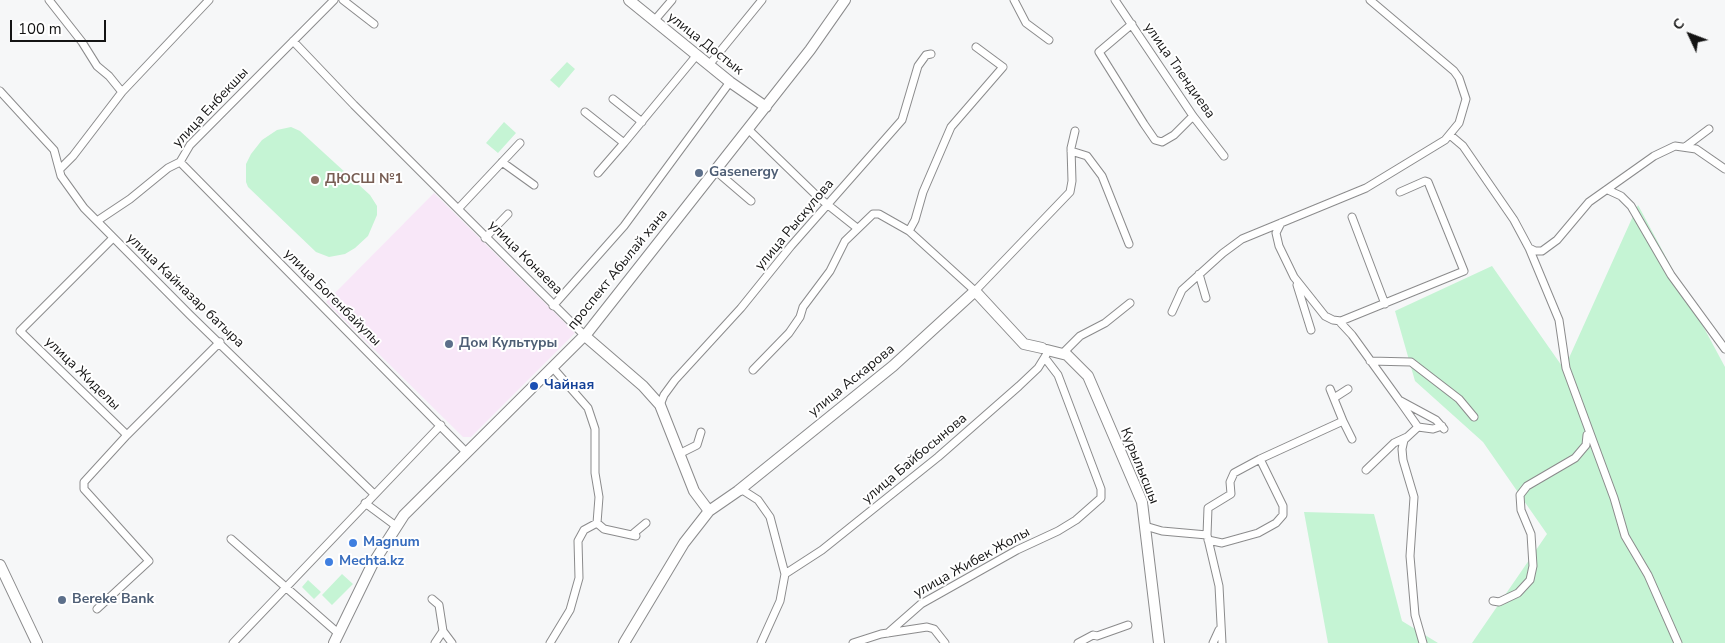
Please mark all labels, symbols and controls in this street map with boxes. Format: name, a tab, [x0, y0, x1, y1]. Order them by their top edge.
street label: улица Достык	[664, 9, 746, 79]
scale bar	[12, 10, 109, 42]
north arrow	[1665, 10, 1715, 60]
text: С	[1668, 14, 1689, 34]
text: 100 m	[18, 19, 62, 39]
street label: улица Тлендиева	[1140, 20, 1218, 122]
street label: улица Енбекшы	[170, 64, 252, 152]
place label: Gasenergy	[709, 165, 778, 181]
marker: Gasenergy	[693, 167, 705, 179]
place label: ДЮСШ №1	[325, 172, 403, 188]
marker: ДЮСШ №1	[309, 174, 321, 186]
street label: улица Рыскулова	[752, 176, 838, 274]
street label: проспект Абылай хана	[564, 206, 672, 334]
street label: улица Конаева	[484, 217, 566, 299]
street label: улица Кайназар батыра	[123, 230, 247, 352]
street label: улица Богенбайулы	[280, 246, 384, 350]
street label: улица Жиделы	[41, 334, 123, 414]
place label: Дом Культуры	[459, 336, 557, 352]
marker: Дом Культуры	[443, 338, 455, 350]
street label: улица Аскарова	[806, 341, 898, 421]
place label: Чайная	[544, 378, 594, 394]
marker: Чайная	[528, 380, 540, 392]
street label: улица Байбосынова	[859, 410, 971, 508]
street label: Курылысшы	[1116, 425, 1162, 507]
street label: улица Жибек Жолы	[911, 524, 1033, 602]
place label: Magnum	[363, 535, 420, 551]
marker: Magnum	[347, 537, 359, 549]
place label: Mechta.kz	[339, 554, 404, 570]
marker: Mechta.kz	[323, 556, 335, 568]
place label: Bereke Bank	[72, 592, 154, 608]
marker: Bereke Bank	[56, 594, 68, 606]

